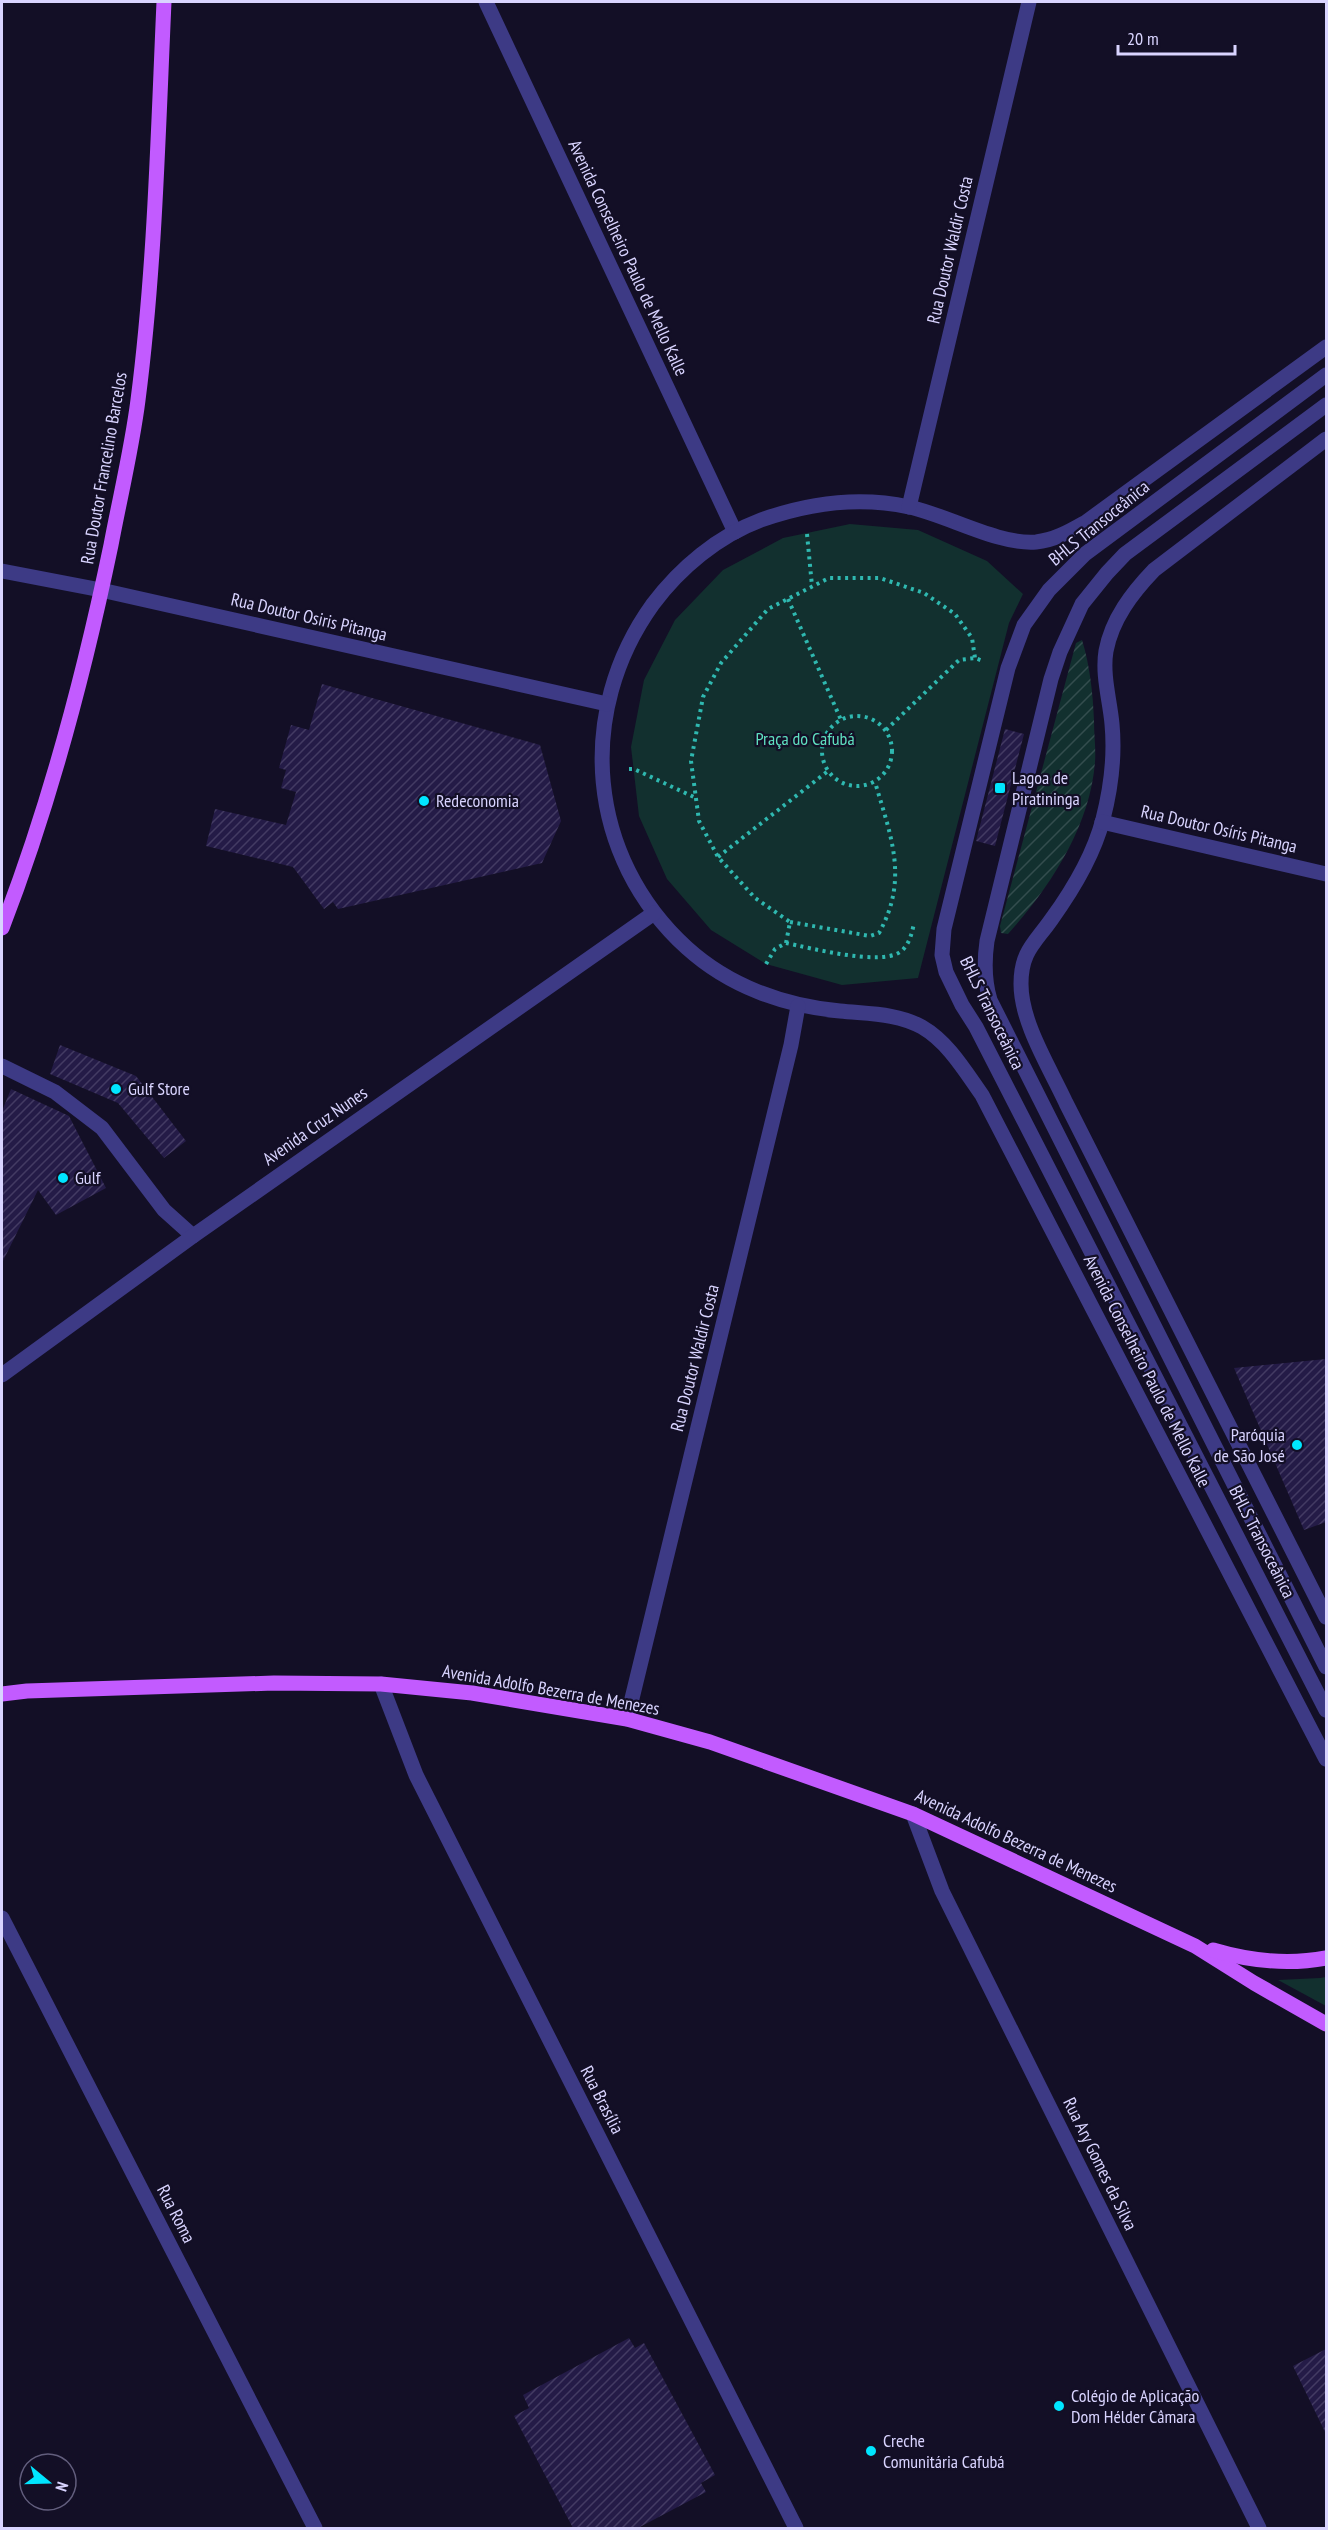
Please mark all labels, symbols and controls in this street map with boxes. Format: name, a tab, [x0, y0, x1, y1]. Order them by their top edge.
scale bar	[1118, 18, 1235, 56]
text: 20 m	[1127, 27, 1159, 50]
street label: Avenida Conselheiro Paulo de Mello Kalle	[564, 136, 693, 379]
street label: Rua Doutor Waldir Costa	[921, 174, 978, 326]
street label: Rua Doutor Francelino Barcelos	[75, 370, 132, 566]
street label: BHLS Transoceânica	[1044, 475, 1154, 570]
street label: Rua Doutor Osiris Pitanga	[229, 587, 389, 646]
park label: Praça do Cafubá	[755, 727, 855, 750]
place label: Lagoa de Piratininga	[1012, 766, 1080, 810]
marker: Lagoa de Piratininga	[993, 781, 1007, 795]
place label: Redeconomia	[436, 789, 519, 812]
marker: Redeconomia	[417, 794, 431, 808]
street label: Rua Doutor Osíris Pitanga	[1139, 799, 1299, 858]
street label: BHLS Transoceânica	[955, 952, 1030, 1073]
place label: Gulf Store	[128, 1077, 190, 1100]
street label: Avenida Cruz Nunes	[258, 1081, 371, 1170]
marker: Gulf Store	[109, 1082, 123, 1096]
place label: Gulf	[75, 1166, 102, 1189]
marker: Gulf	[56, 1171, 70, 1185]
street label: Avenida Conselheiro Paulo de Mello Kalle	[1079, 1251, 1216, 1491]
street label: Rua Doutor Waldir Costa	[665, 1282, 724, 1434]
place label: Paróquia de São José	[1214, 1423, 1285, 1467]
marker: Paróquia de São José	[1290, 1438, 1304, 1452]
street label: BHLS Transoceânica	[1224, 1482, 1301, 1602]
street label: Avenida Adolfo Bezerra de Menezes	[441, 1659, 661, 1720]
street label: Avenida Adolfo Bezerra de Menezes	[912, 1784, 1121, 1897]
street label: Rua Brasília	[576, 2062, 629, 2138]
street label: Rua Ary Gomes da Silva	[1058, 2094, 1143, 2234]
street label: Rua Roma	[152, 2181, 201, 2247]
place label: Colégio de Aplicação Dom Hélder Câmara	[1071, 2384, 1199, 2428]
marker: Colégio de Aplicação Dom Hélder Câmara	[1052, 2399, 1066, 2413]
place label: Creche Comunitária Cafubá	[883, 2429, 1005, 2473]
marker: Creche Comunitária Cafubá	[864, 2444, 878, 2458]
north arrow	[18, 2452, 78, 2512]
text: N	[51, 2480, 73, 2494]

